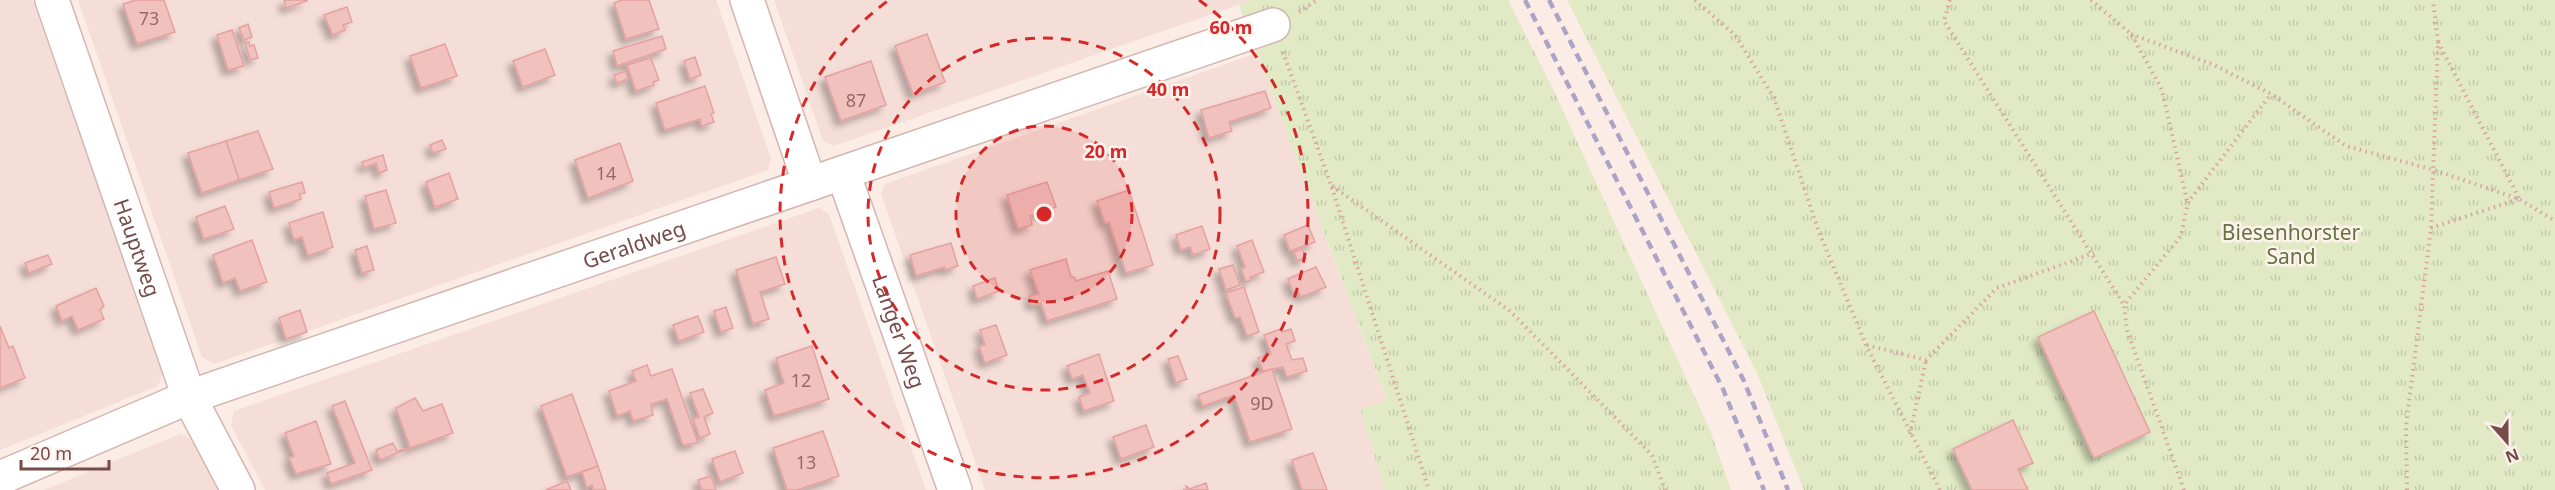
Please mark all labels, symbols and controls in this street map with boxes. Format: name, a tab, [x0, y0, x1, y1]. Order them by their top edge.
house number: 73	[139, 6, 159, 30]
text: 60 m	[1210, 15, 1252, 39]
text: 40 m	[1147, 77, 1189, 101]
house number: 87	[846, 88, 866, 112]
text: 20 m	[1085, 139, 1127, 163]
house number: 14	[596, 161, 616, 185]
street label: Hauptweg	[108, 195, 167, 301]
centre of rings	[1034, 204, 1054, 224]
street label: Geraldweg	[579, 214, 689, 275]
park label: Biesenhorster Sand	[2222, 218, 2360, 270]
street label: Langer Weg	[866, 271, 932, 392]
house number: 12	[791, 368, 811, 392]
house number: 9D	[1250, 391, 1274, 415]
north arrow	[2477, 412, 2537, 472]
scale bar	[21, 433, 110, 471]
text: 20 m	[30, 441, 72, 465]
text: N	[2502, 443, 2522, 469]
house number: 13	[796, 450, 816, 474]

